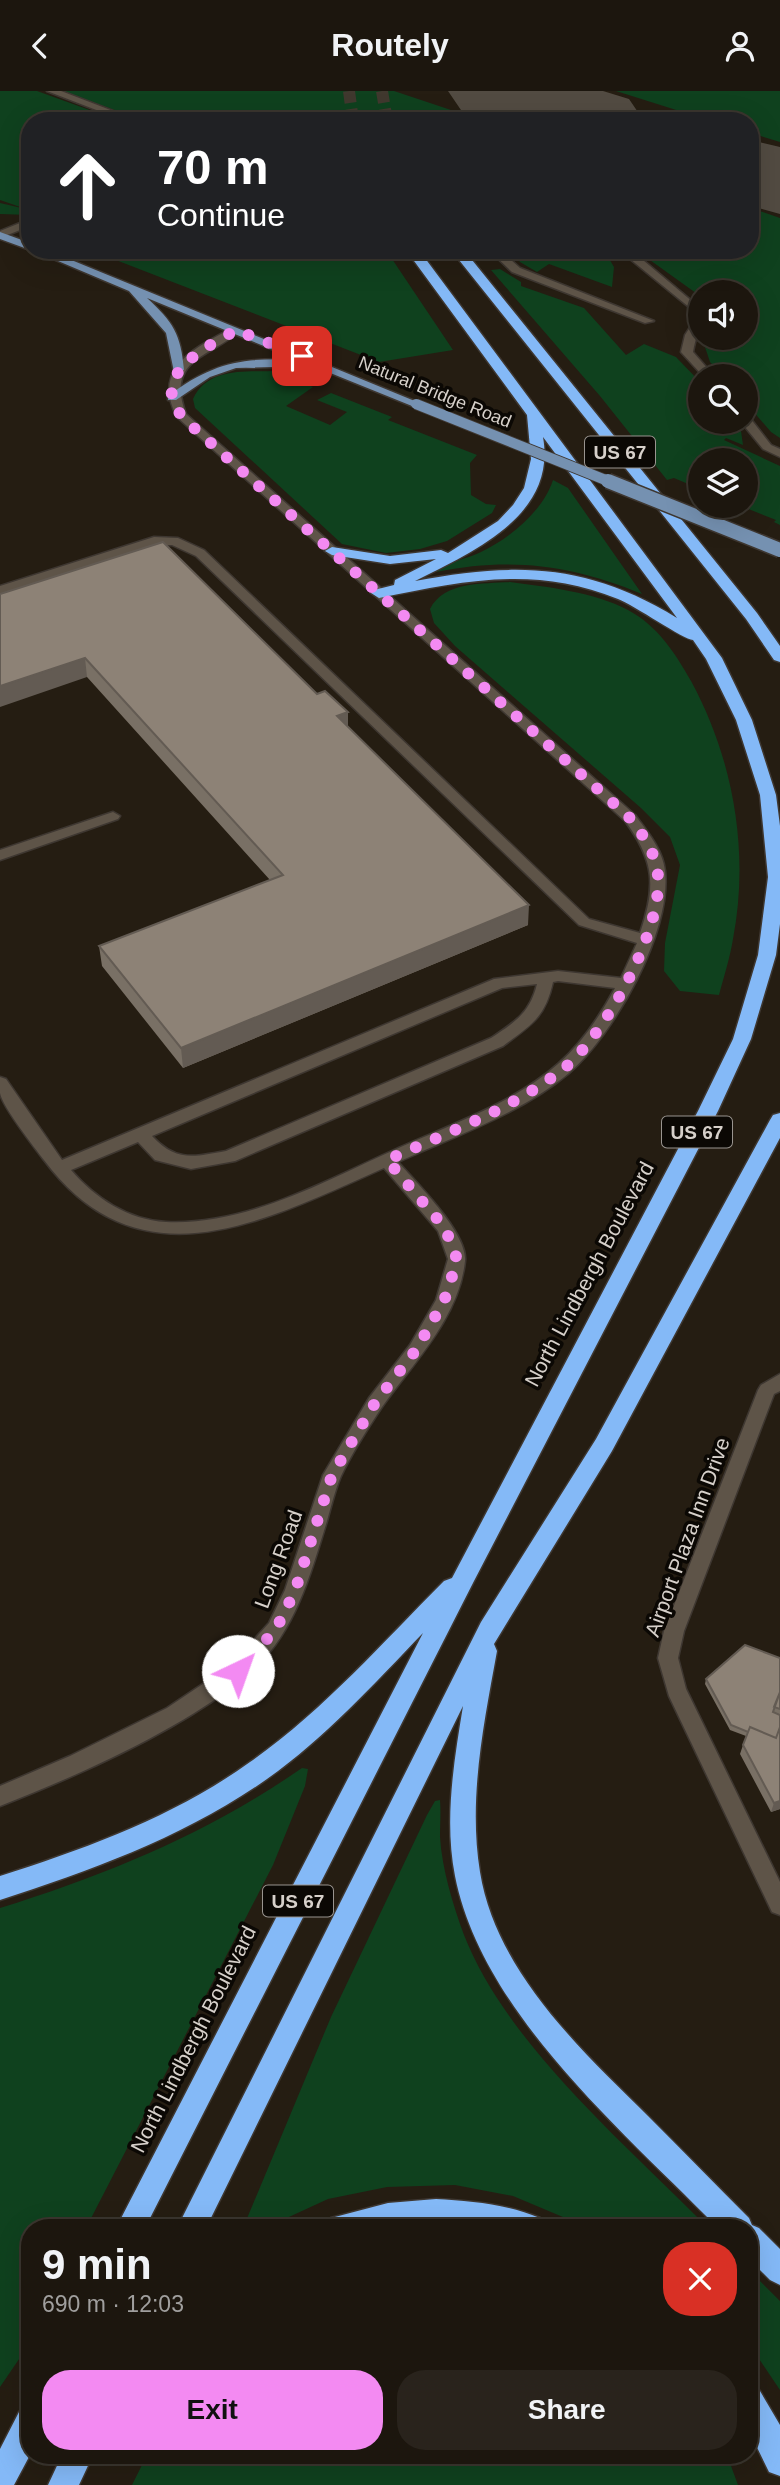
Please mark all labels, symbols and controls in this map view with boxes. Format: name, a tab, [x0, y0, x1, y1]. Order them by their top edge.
icon: back	[21, 27, 59, 65]
text: Routely	[331, 27, 449, 63]
icon: person	[721, 27, 759, 65]
icon: ahead	[42, 140, 133, 231]
text: 70 m	[157, 140, 269, 194]
text: Continue	[157, 197, 285, 233]
map controls	[688, 280, 758, 518]
button: sound	[688, 280, 758, 350]
pin	[272, 326, 332, 386]
icon: arrive	[283, 337, 321, 375]
street label: Natural Bridge Road	[356, 352, 514, 432]
button: search	[688, 364, 758, 434]
road number: US 67	[585, 437, 655, 467]
button: layers	[688, 448, 758, 518]
road number: US 67	[662, 1117, 732, 1147]
street label: North Lindbergh Boulevard	[520, 1158, 658, 1390]
street label: Airport Plaza Inn Drive	[640, 1434, 734, 1640]
street label: Long Road	[250, 1507, 306, 1611]
position arrow	[201, 1634, 275, 1708]
road number: US 67	[263, 1885, 333, 1917]
street label: North Lindbergh Boulevard	[126, 1922, 260, 2156]
text: 9 min	[42, 2241, 152, 2288]
button: close	[663, 2242, 737, 2316]
text: 690 m · 12:03	[42, 2291, 184, 2317]
button: Exit	[42, 2370, 383, 2450]
button: Share	[397, 2370, 737, 2450]

